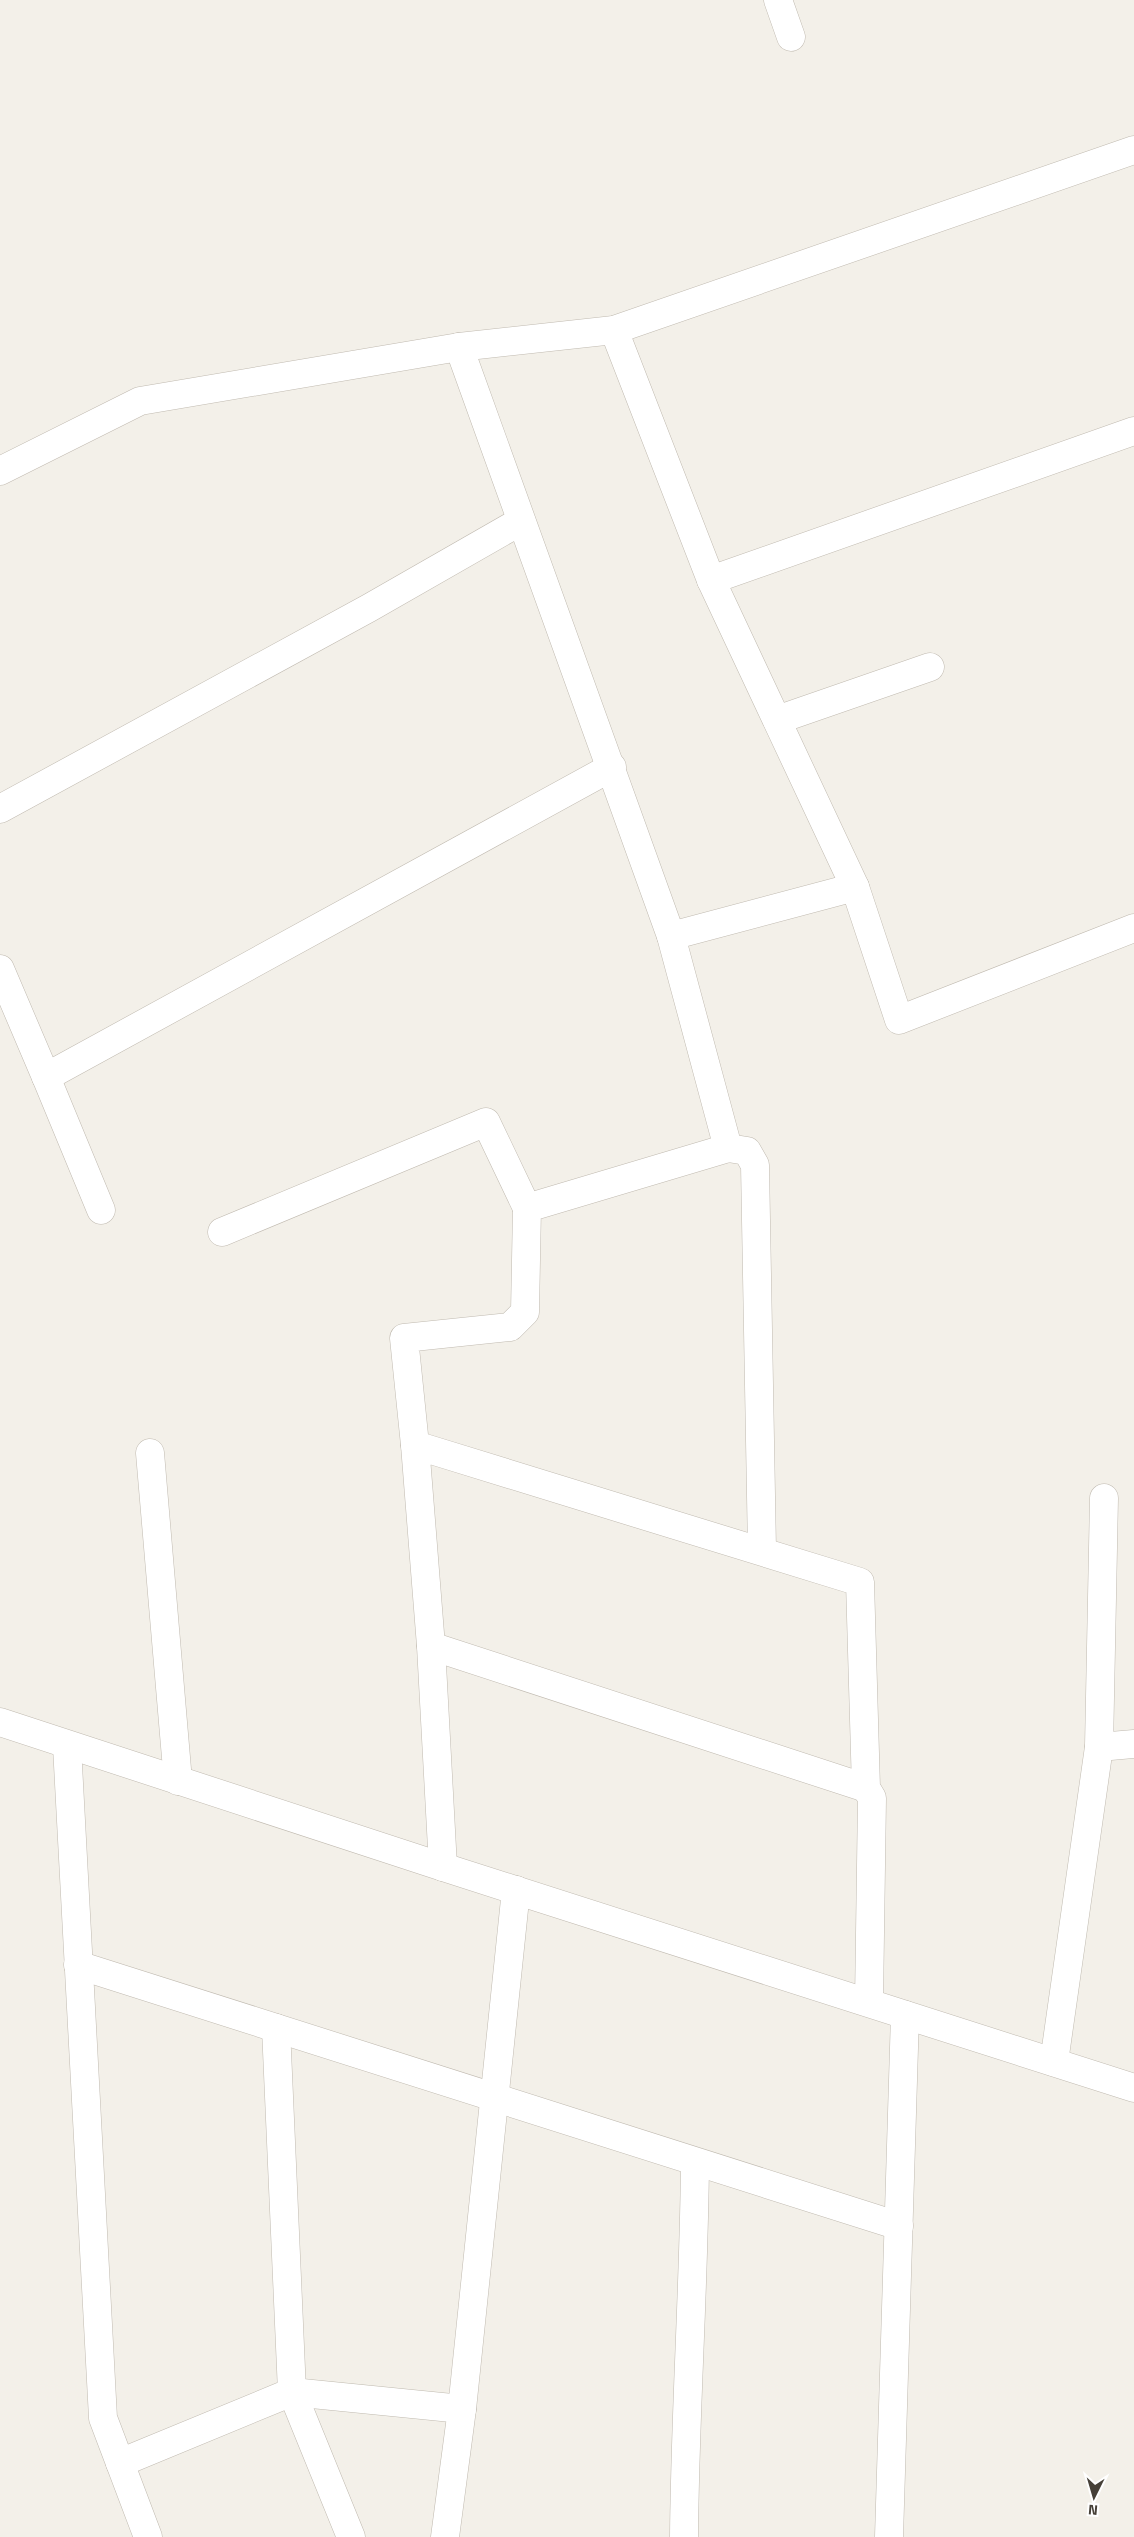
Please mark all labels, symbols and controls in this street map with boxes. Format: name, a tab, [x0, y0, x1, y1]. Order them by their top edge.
north arrow	[1069, 2472, 1119, 2522]
text: N	[1087, 2500, 1099, 2521]

